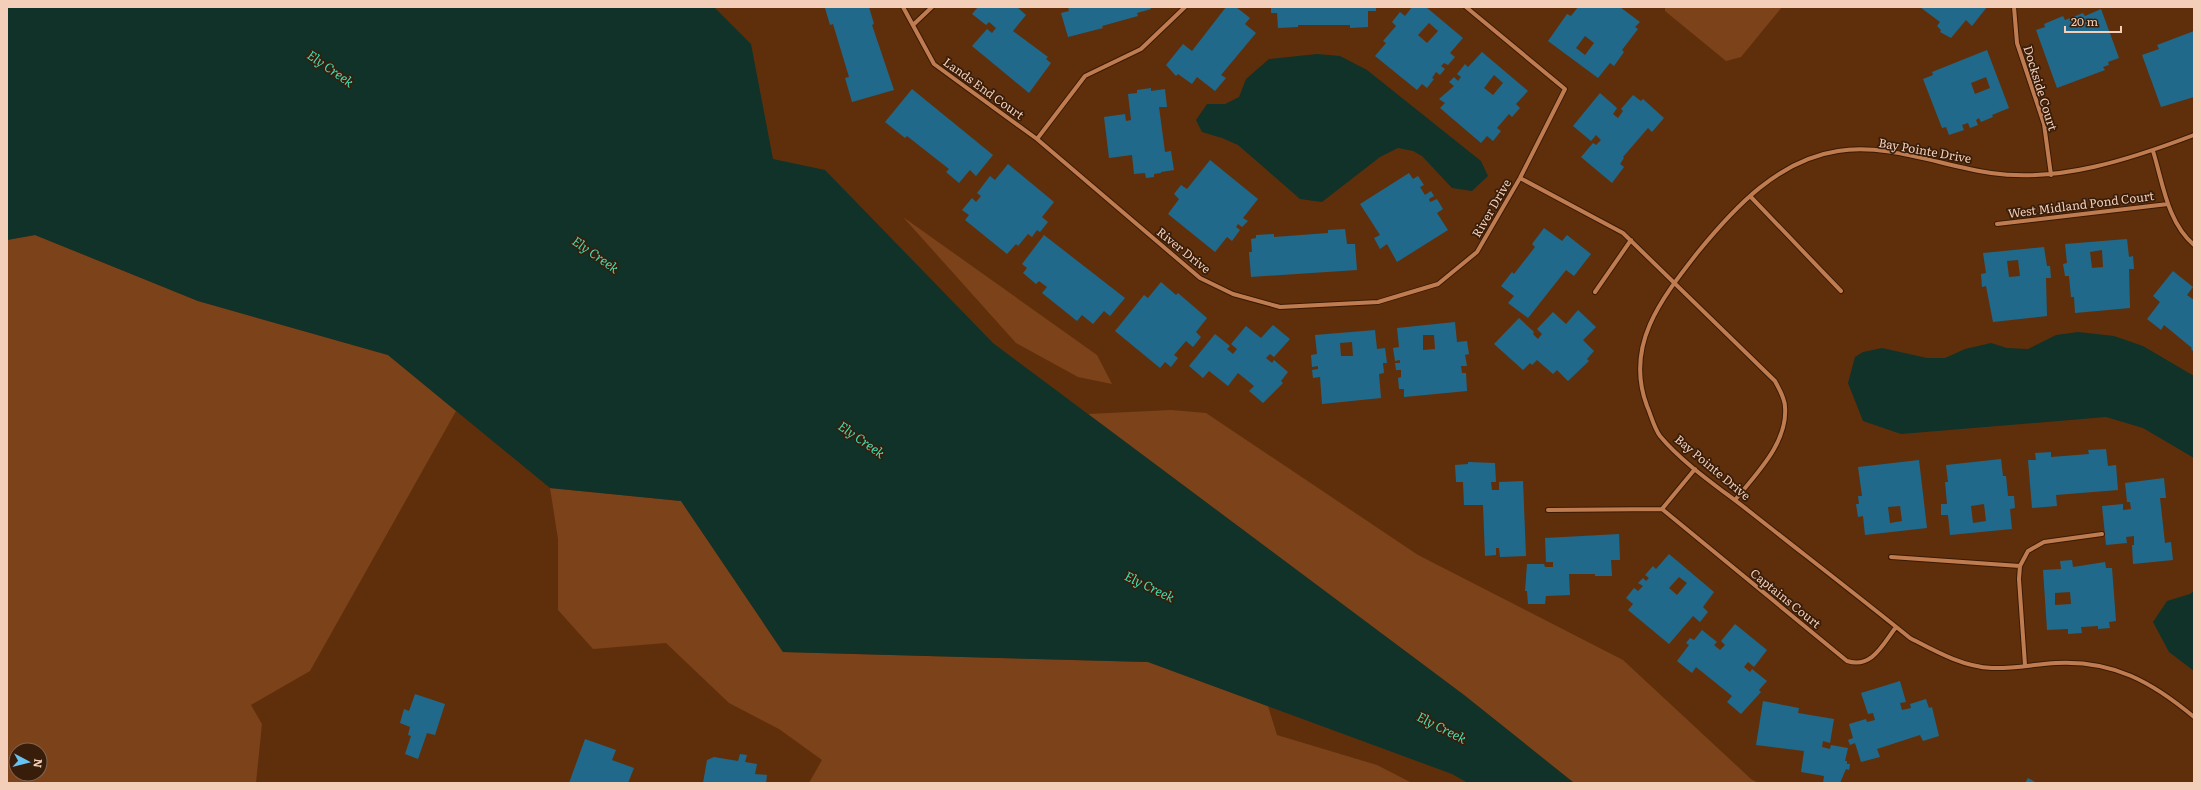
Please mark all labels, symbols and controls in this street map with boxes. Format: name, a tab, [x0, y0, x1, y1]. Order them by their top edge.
scale bar	[2065, 8, 2121, 34]
text: 20 m	[2071, 12, 2098, 30]
street label: Dockside Court	[2019, 43, 2063, 133]
water label: Ely Creek	[304, 45, 359, 92]
street label: Lands End Court	[940, 53, 1028, 124]
street label: Bay Pointe Drive	[1877, 133, 1973, 167]
street label: River Drive	[1467, 175, 1515, 241]
street label: West Midland Pond Court	[2007, 186, 2155, 222]
street label: River Drive	[1153, 223, 1215, 277]
water label: Ely Creek	[569, 231, 624, 278]
water label: Ely Creek	[835, 416, 890, 463]
street label: Bay Pointe Drive	[1671, 430, 1755, 504]
street label: Captains Court	[1747, 564, 1825, 632]
water label: Ely Creek	[1122, 566, 1179, 607]
water label: Ely Creek	[1414, 706, 1471, 748]
north arrow	[8, 742, 48, 782]
text: N	[30, 758, 47, 769]

